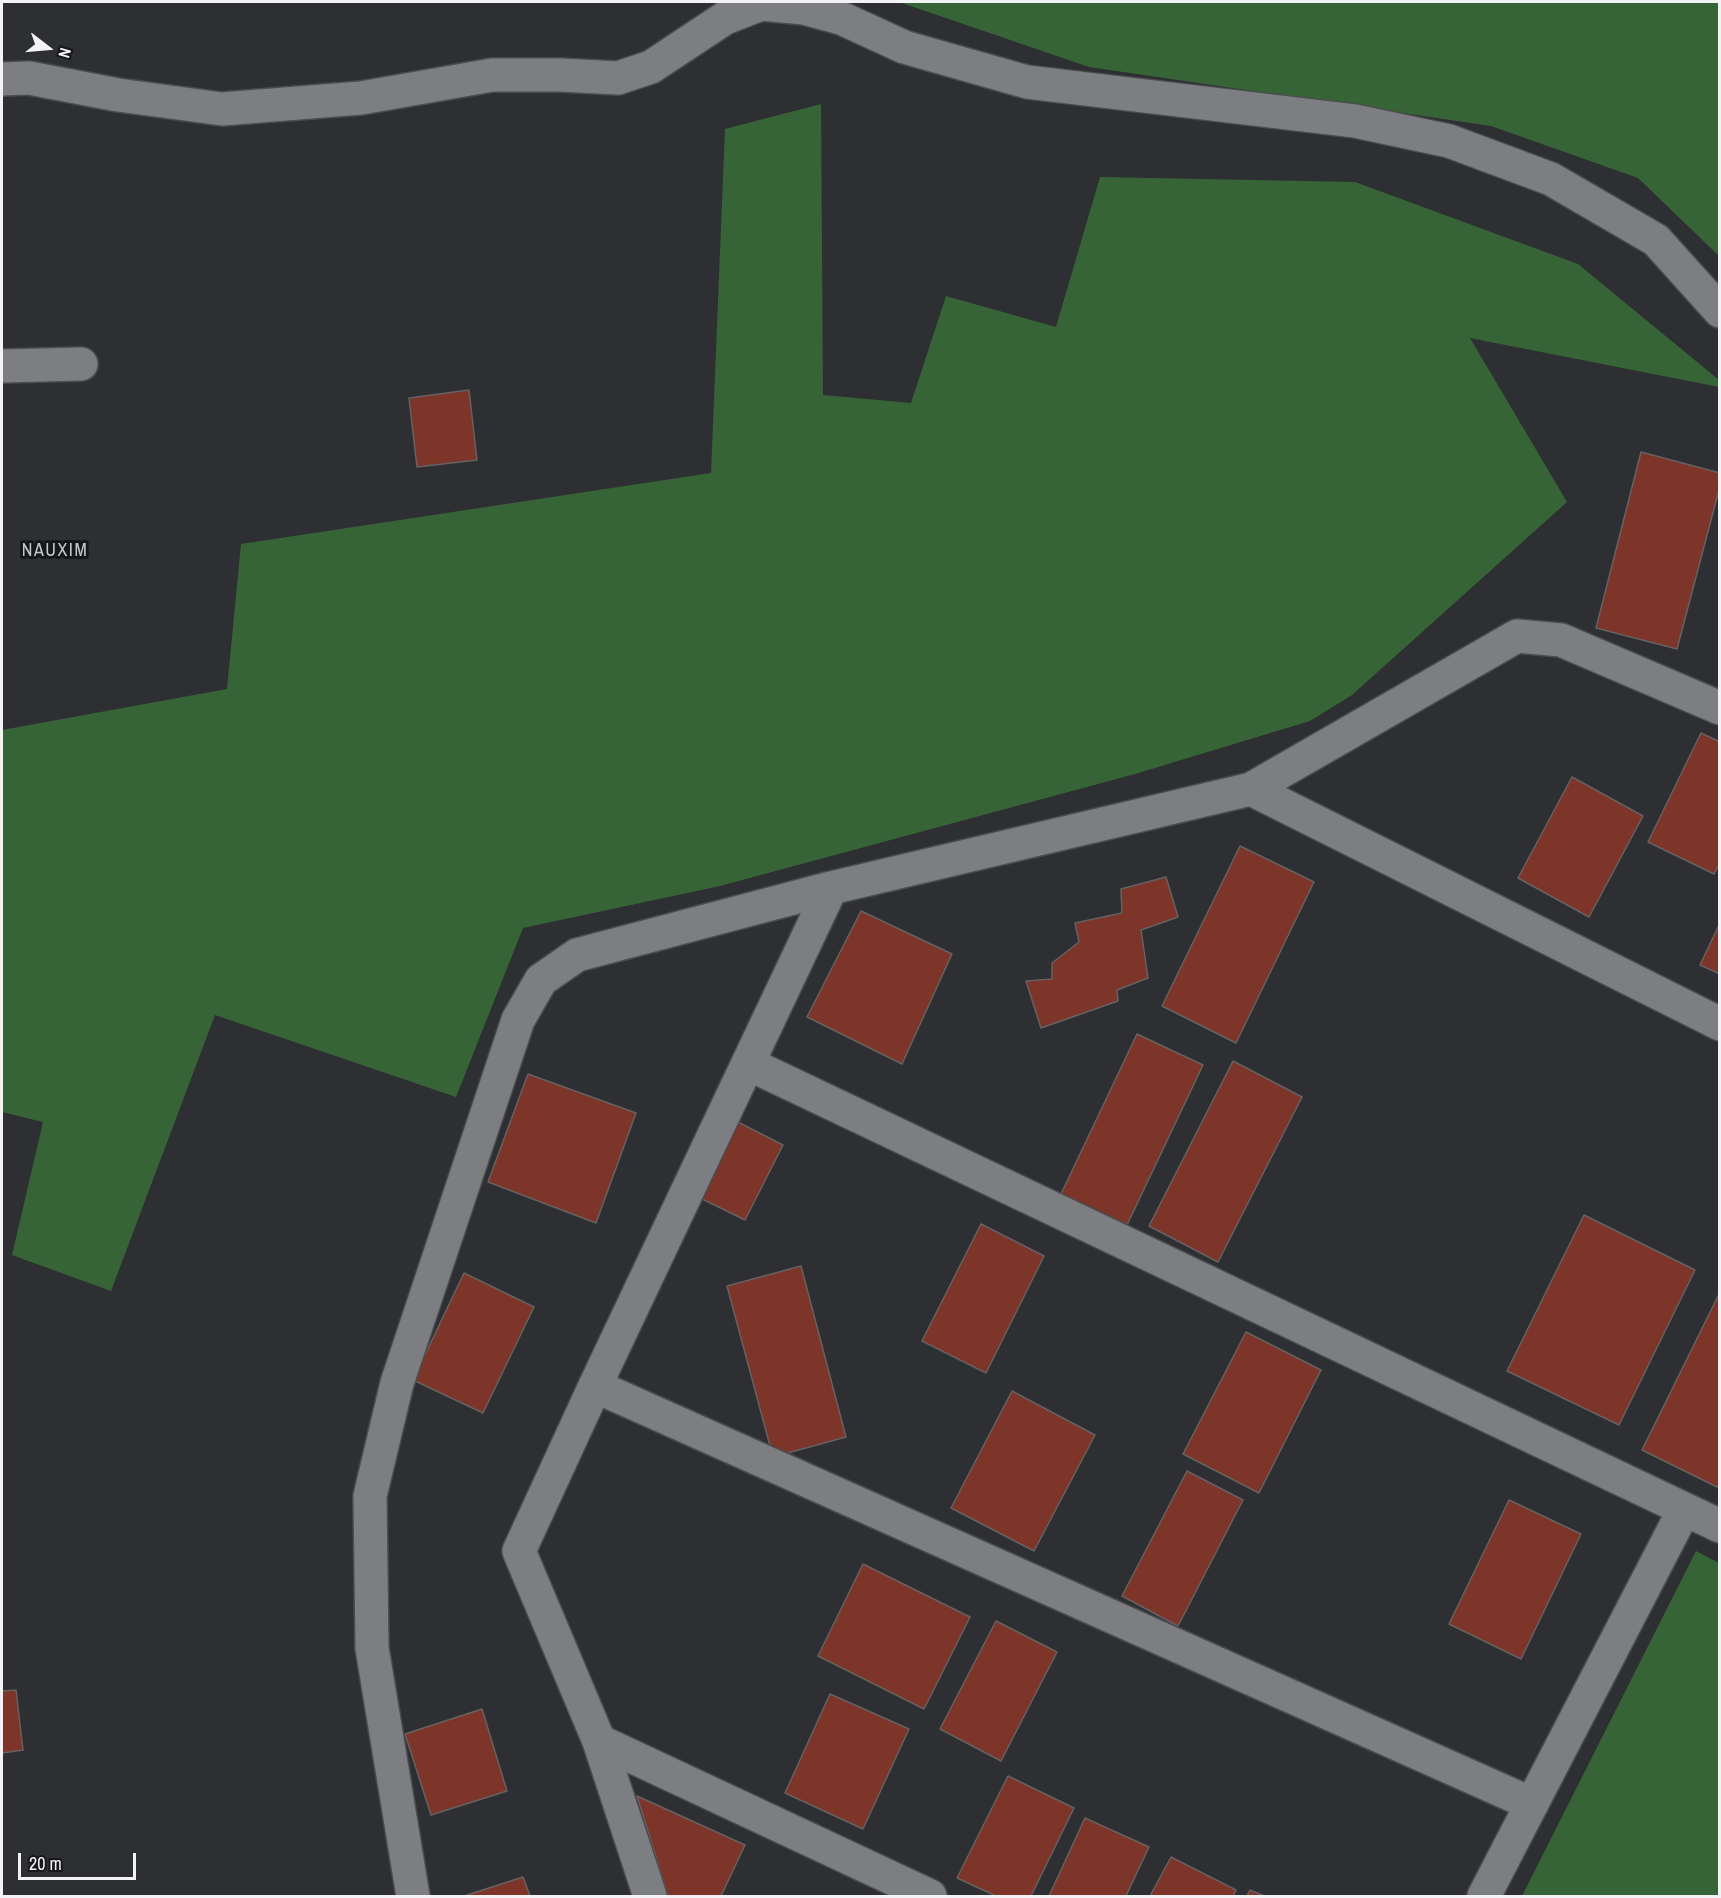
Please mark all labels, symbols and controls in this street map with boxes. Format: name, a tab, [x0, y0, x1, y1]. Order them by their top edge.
north arrow	[18, 18, 78, 78]
text: N	[53, 45, 77, 61]
district label: NAUXIM	[22, 540, 88, 562]
scale bar	[21, 1841, 140, 1879]
text: 20 m	[29, 1851, 62, 1876]

